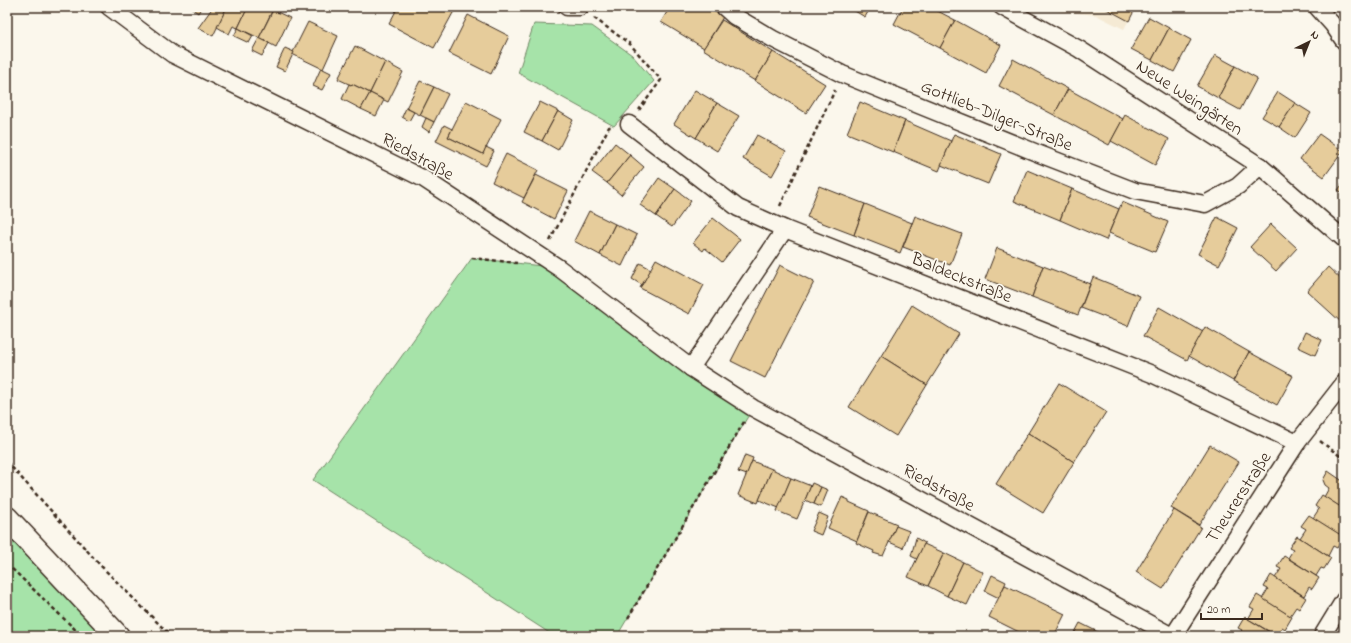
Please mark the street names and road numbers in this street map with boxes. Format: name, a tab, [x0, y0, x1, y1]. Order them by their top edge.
street label: Neue Weingärten	[1130, 54, 1248, 144]
street label: Gottlieb-Dilger-Straße	[916, 75, 1077, 160]
street label: Riedstraße	[376, 127, 459, 189]
street label: Baldeckstraße	[906, 246, 1017, 311]
street label: Theurerstraße	[1200, 446, 1280, 549]
street label: Riedstraße	[897, 458, 980, 520]

